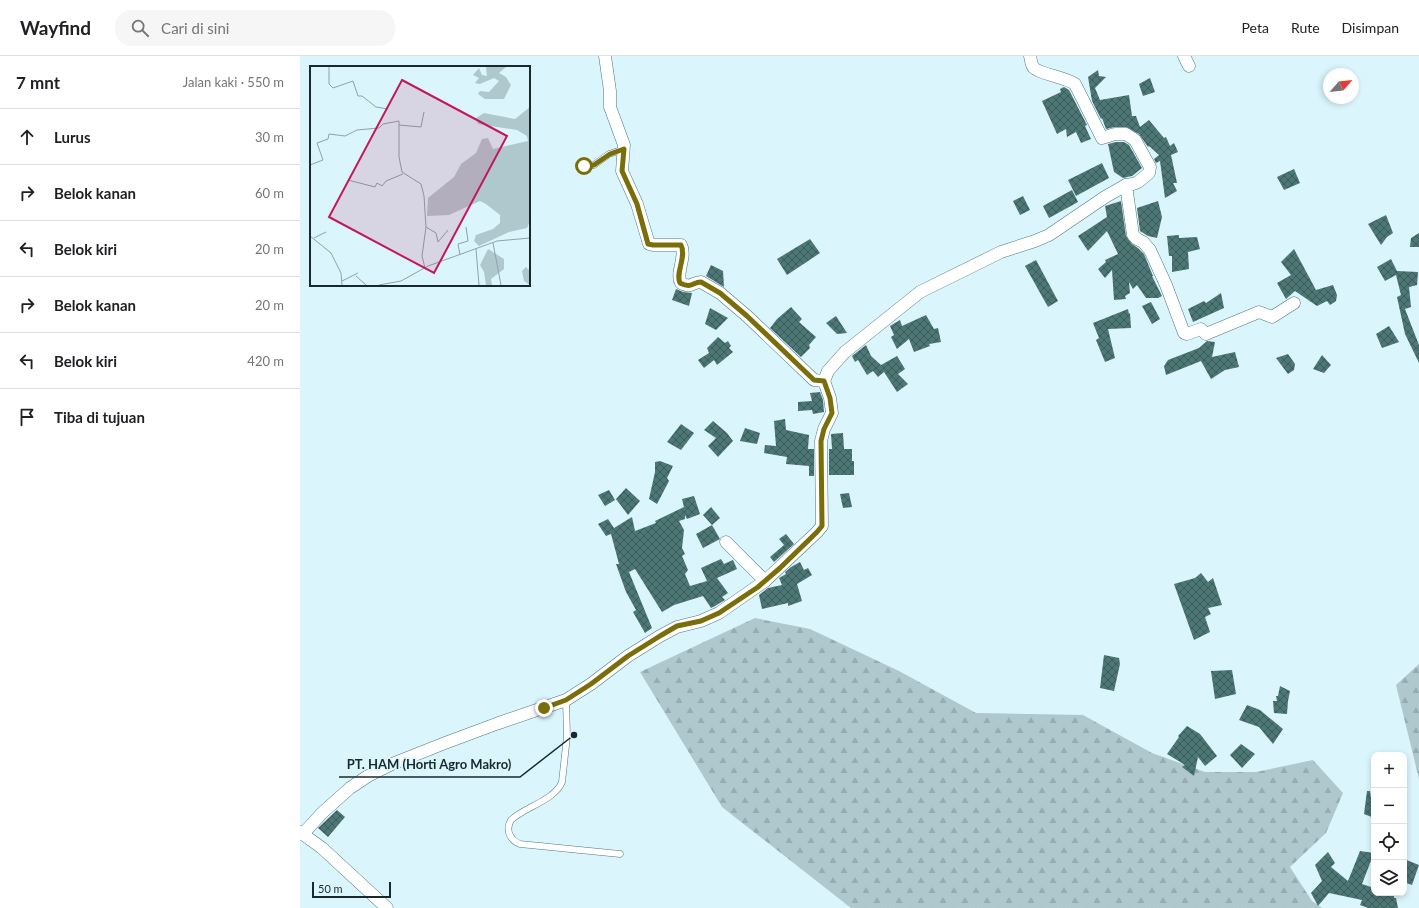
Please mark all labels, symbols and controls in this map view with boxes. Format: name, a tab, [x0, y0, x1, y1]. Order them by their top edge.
search box	[115, 10, 395, 46]
text: Wayfind	[20, 16, 91, 39]
icon: search	[129, 17, 151, 39]
text: Cari di sini	[161, 19, 229, 37]
text: Peta	[1242, 19, 1269, 36]
text: Rute	[1291, 19, 1320, 36]
text: Disimpan	[1342, 19, 1399, 36]
inset map	[310, 66, 530, 286]
north arrow	[1323, 68, 1359, 104]
text: 7 mnt	[16, 72, 60, 93]
text: Jalan kaki · 550 m	[183, 74, 284, 90]
icon: ahead	[16, 126, 38, 148]
text: Lurus	[54, 128, 91, 146]
text: 30 m	[255, 129, 284, 145]
route start	[575, 157, 593, 175]
icon: right	[16, 182, 38, 204]
text: Belok kanan	[54, 184, 136, 202]
text: 60 m	[255, 185, 284, 201]
icon: left	[16, 238, 38, 260]
text: Belok kiri	[54, 240, 117, 258]
text: 20 m	[255, 241, 284, 257]
icon: right	[16, 294, 38, 316]
text: Belok kanan	[54, 296, 136, 314]
text: 20 m	[255, 297, 284, 313]
icon: left	[16, 350, 38, 372]
text: Belok kiri	[54, 352, 117, 370]
text: 420 m	[247, 353, 284, 369]
icon: arrive	[16, 406, 38, 428]
text: Tiba di tujuan	[54, 408, 145, 426]
route end	[535, 699, 553, 717]
callout: PT. HAM (Horti Agro Makro)	[339, 752, 520, 777]
map controls	[1371, 752, 1407, 896]
button: +	[1371, 752, 1407, 788]
text: PT. HAM (Horti Agro Makro)	[347, 756, 512, 772]
button: −	[1371, 788, 1407, 824]
button: locate	[1371, 824, 1407, 860]
button: layers	[1371, 860, 1407, 896]
scale bar	[312, 880, 391, 899]
text: 50 m	[318, 882, 343, 895]

